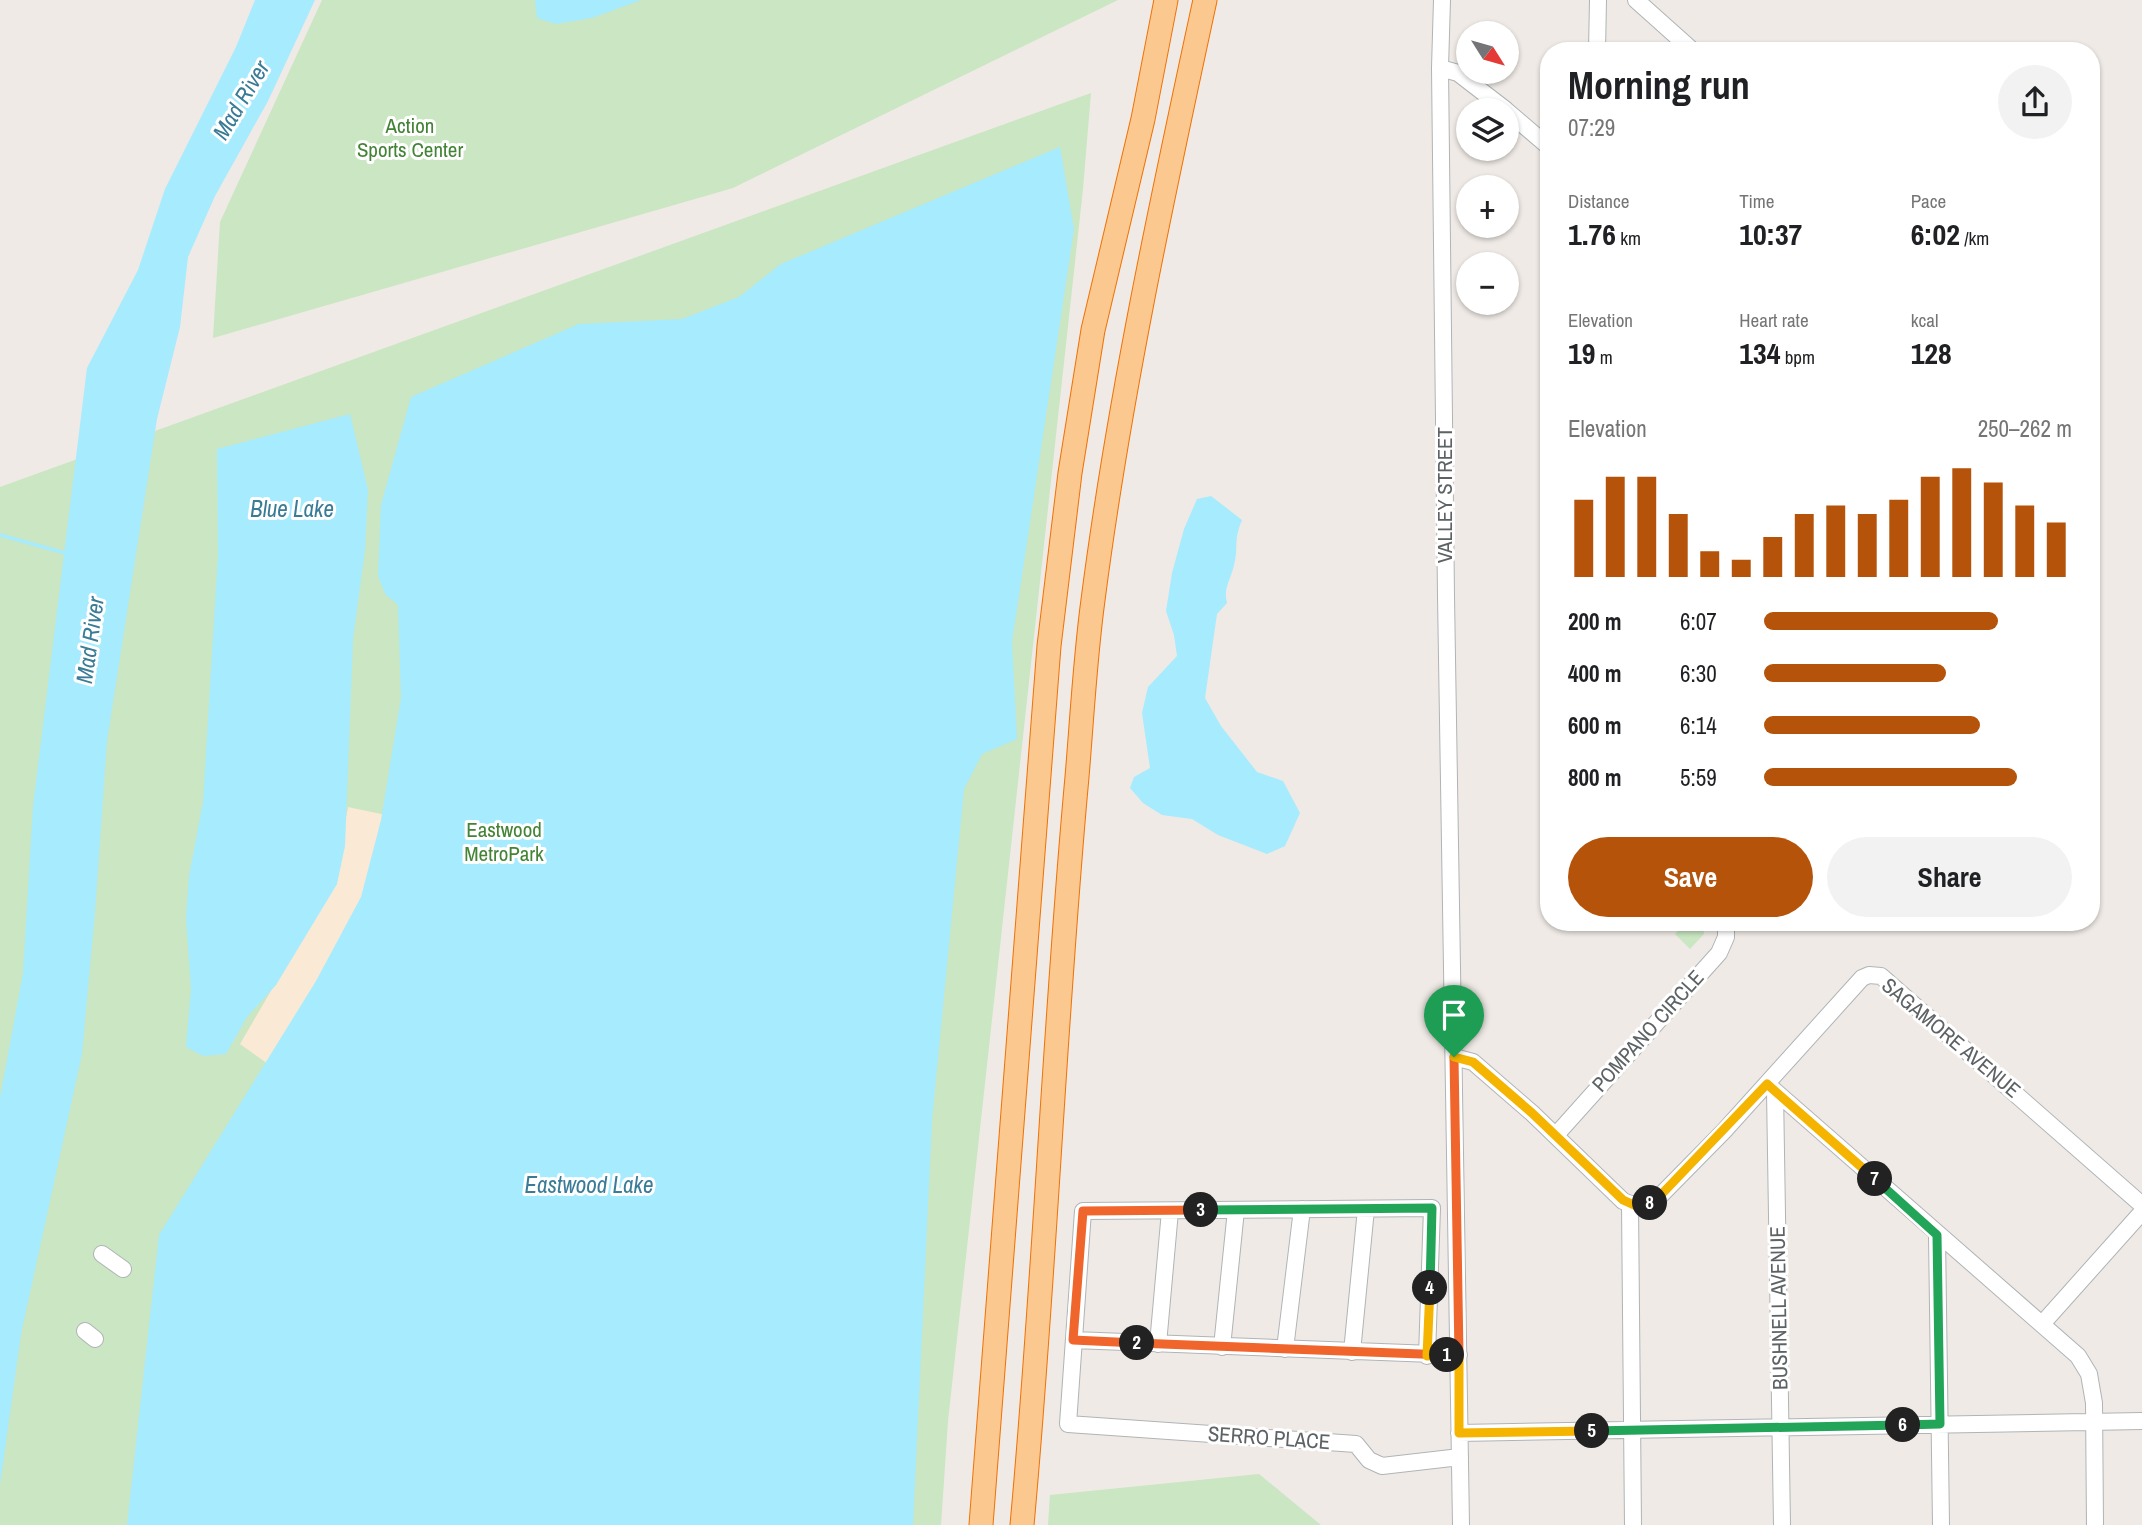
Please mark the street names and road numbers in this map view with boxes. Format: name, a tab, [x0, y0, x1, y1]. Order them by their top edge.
street label: VALLEY STREET	[1430, 426, 1459, 563]
street label: POMPANO CIRCLE	[1585, 963, 1710, 1098]
street label: SAGAMORE AVENUE	[1876, 971, 2027, 1104]
street label: BUSHNELL AVENUE	[1763, 1226, 1794, 1390]
street label: SERRO PLACE	[1207, 1419, 1331, 1456]

